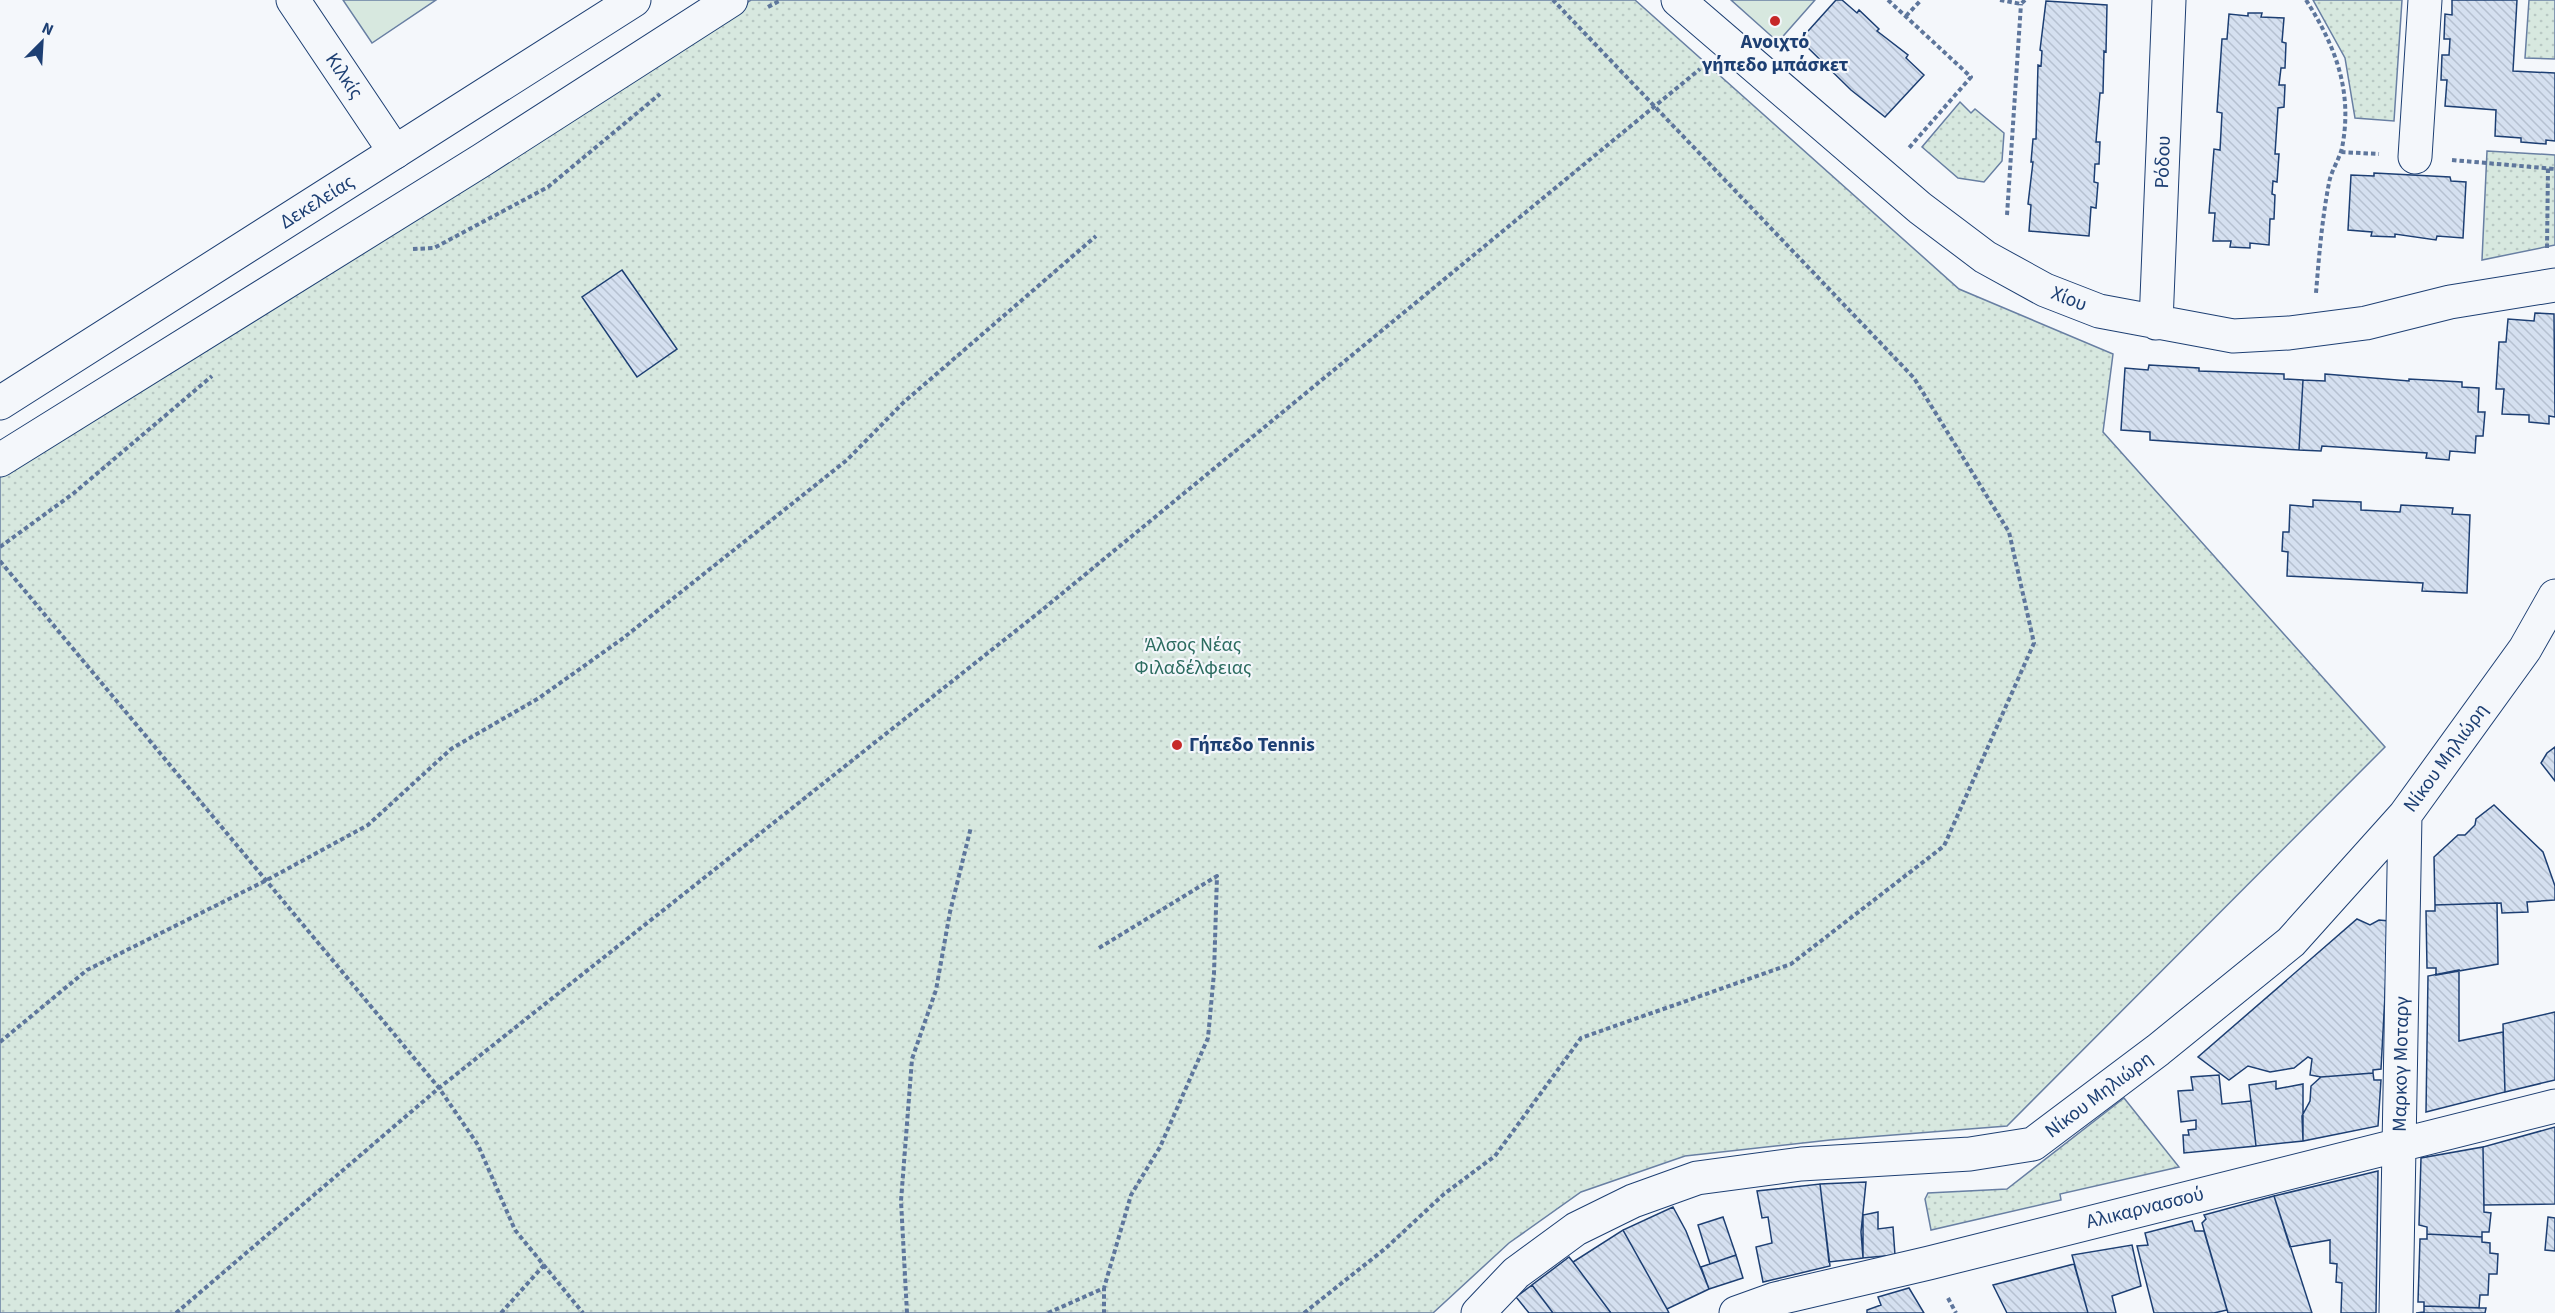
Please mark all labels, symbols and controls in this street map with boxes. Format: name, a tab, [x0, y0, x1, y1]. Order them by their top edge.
north arrow	[12, 12, 72, 72]
marker: Ανοιχτό γήπεδο μπάσκετ	[1768, 14, 1782, 28]
text: N	[38, 17, 57, 41]
place label: Ανοιχτό γήπεδο μπάσκετ	[1701, 28, 1849, 79]
street label: Κιλκίς	[318, 47, 370, 105]
street label: Ρόδου	[2148, 135, 2178, 189]
street label: Δεκελείας	[274, 168, 360, 236]
street label: Χίου	[2047, 279, 2091, 319]
park label: Άλσος Νέας Φιλαδέλφειας	[1134, 631, 1252, 682]
street label: Νίκου Μηλιώρη	[2397, 698, 2495, 818]
place label: Γήπεδο Tennis	[1189, 731, 1315, 759]
marker: Γήπεδο Tennis	[1170, 738, 1184, 752]
street label: Μαρκογ Μοταργ	[2386, 996, 2416, 1132]
street label: Νίκου Μηλιώρη	[2039, 1045, 2159, 1145]
street label: Αλικαρνασσού	[2083, 1180, 2207, 1236]

